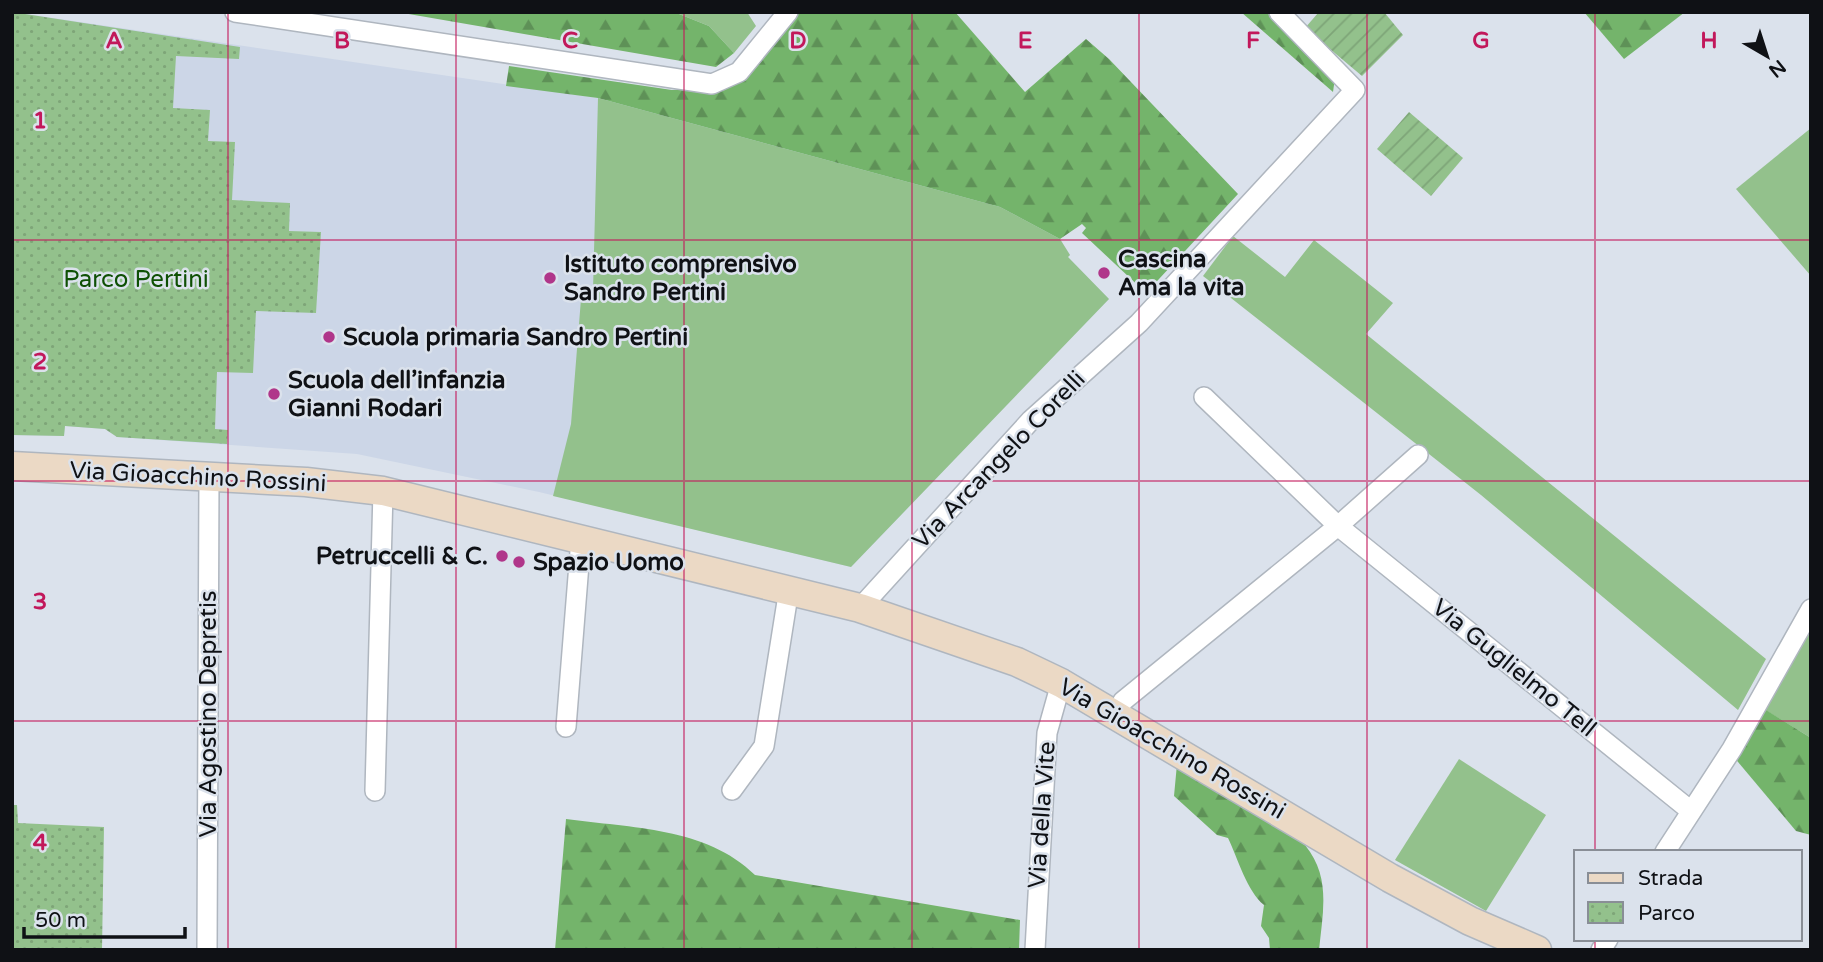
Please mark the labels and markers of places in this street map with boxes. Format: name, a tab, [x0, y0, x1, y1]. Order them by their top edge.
place label: Cascina Ama la vita	[1118, 245, 1245, 302]
place label: Istituto comprensivo Sandro Pertini	[564, 250, 797, 307]
marker: Cascina Ama la vita	[1096, 265, 1112, 281]
marker: Istituto comprensivo Sandro Pertini	[542, 270, 558, 286]
place label: Scuola primaria Sandro Pertini	[343, 323, 688, 352]
marker: Scuola primaria Sandro Pertini	[321, 329, 337, 345]
place label: Scuola dell’infanzia Gianni Rodari	[288, 366, 505, 423]
marker: Scuola dell’infanzia Gianni Rodari	[266, 386, 282, 402]
place label: Petruccelli & C.	[316, 542, 488, 571]
marker: Petruccelli & C.	[494, 548, 510, 564]
place label: Spazio Uomo	[533, 548, 684, 577]
marker: Spazio Uomo	[511, 554, 527, 570]

